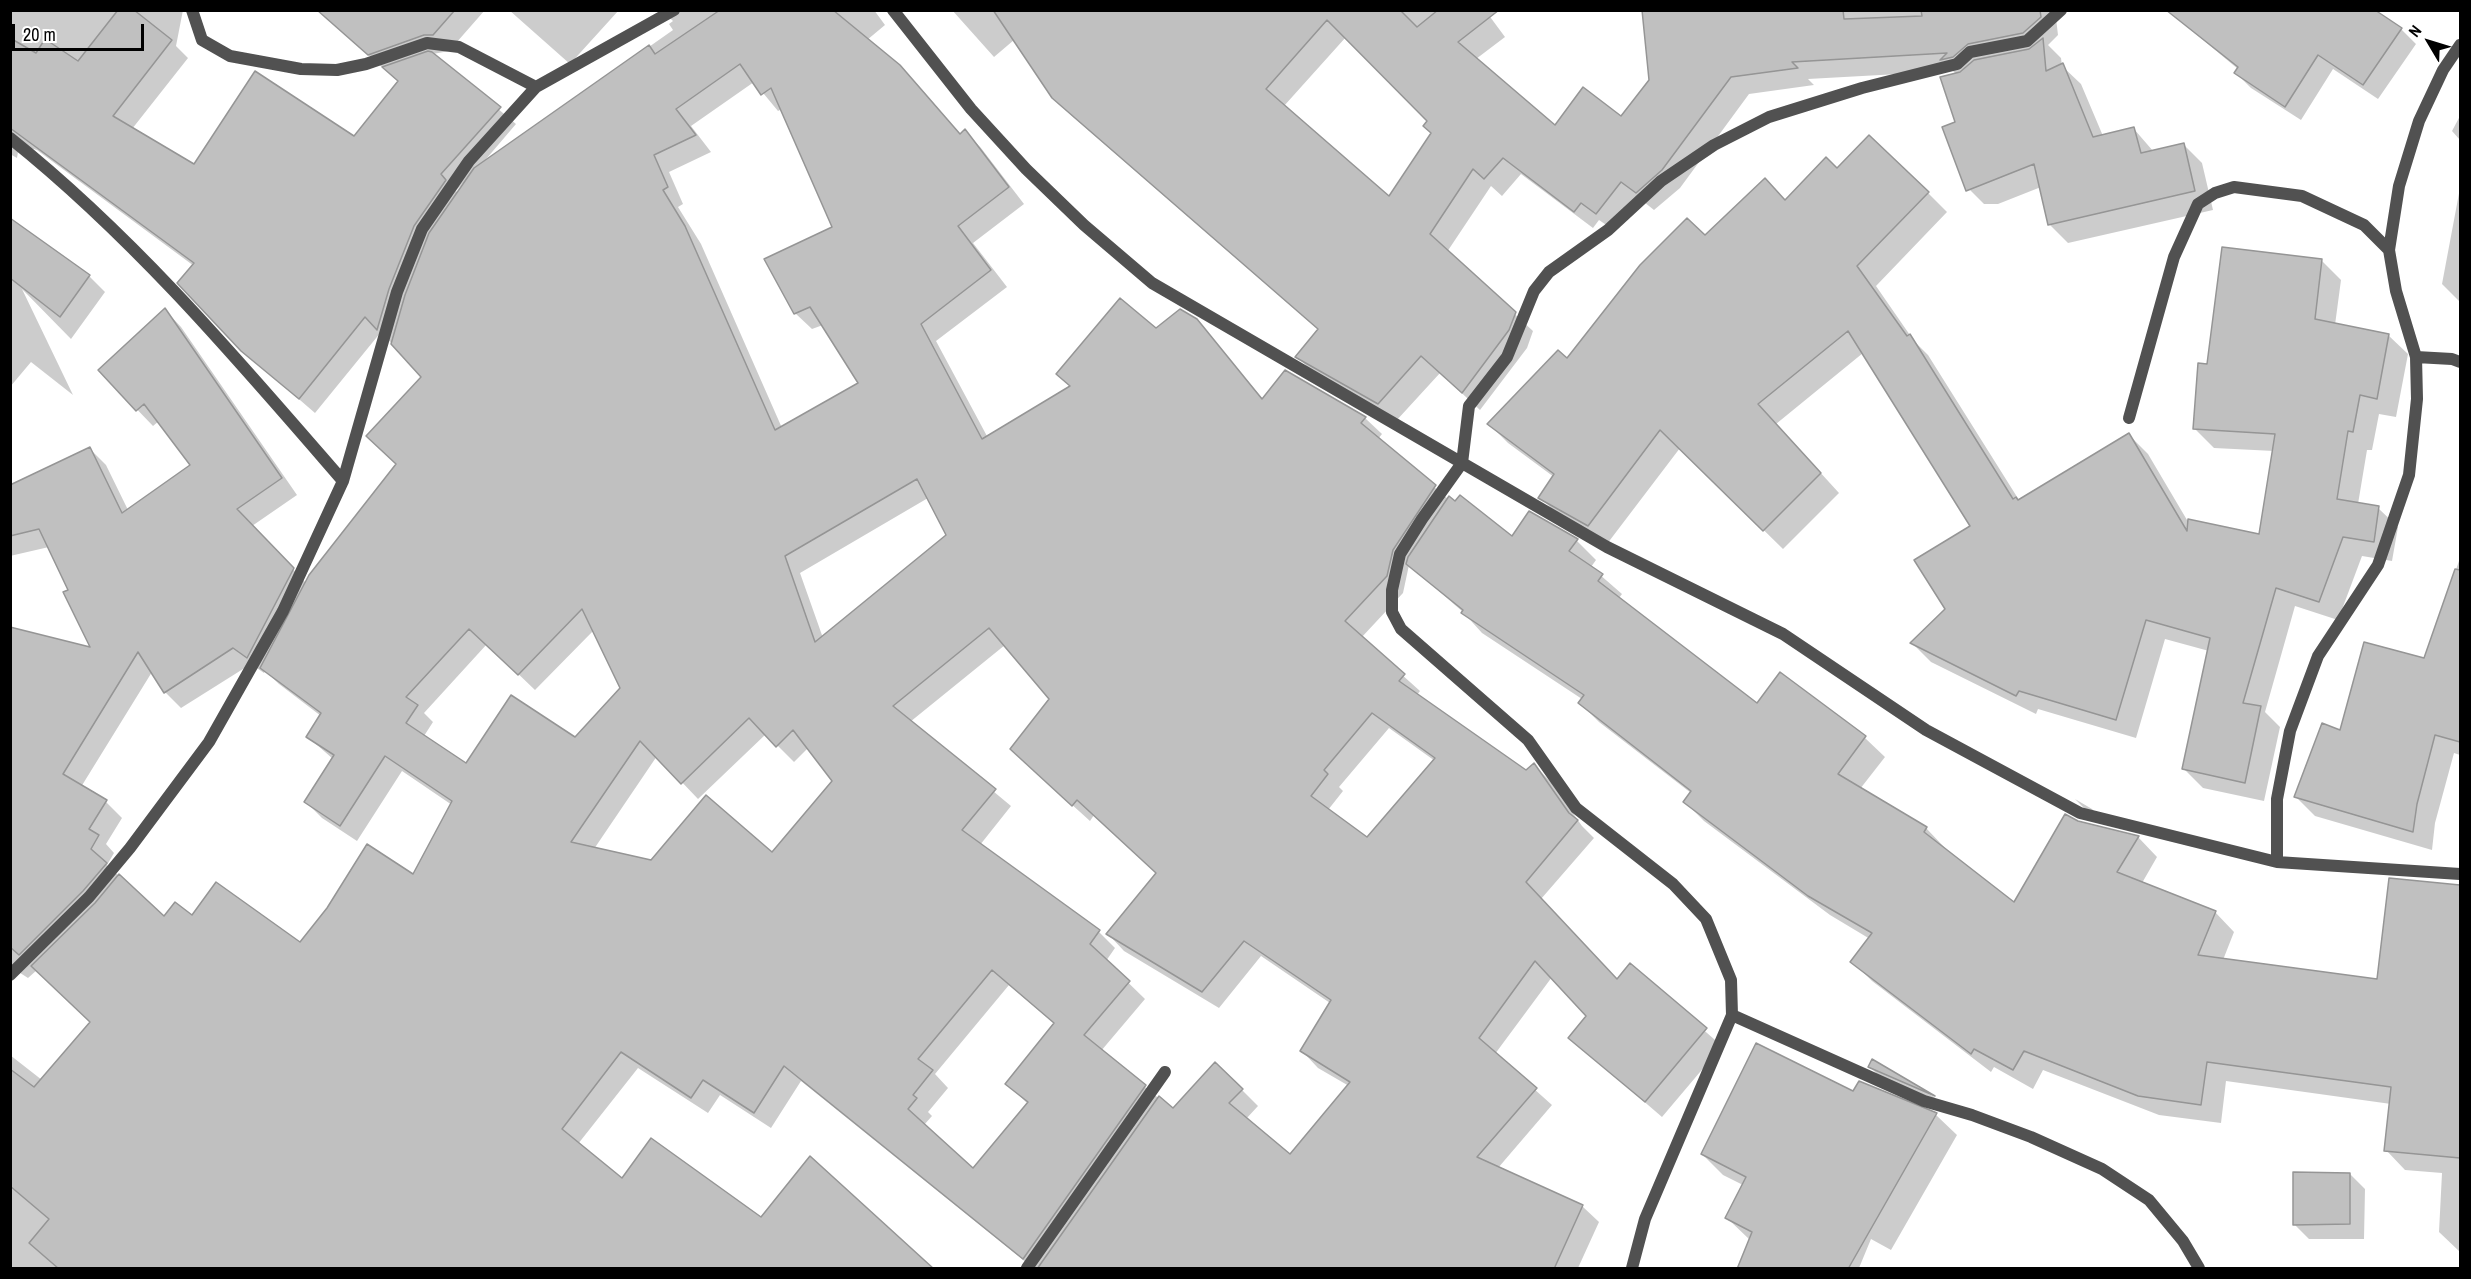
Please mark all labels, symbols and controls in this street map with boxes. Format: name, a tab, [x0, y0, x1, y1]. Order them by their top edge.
scale bar	[15, 12, 147, 50]
north arrow	[2399, 12, 2459, 72]
text: N	[2403, 20, 2426, 41]
text: 20 m	[23, 22, 56, 47]

